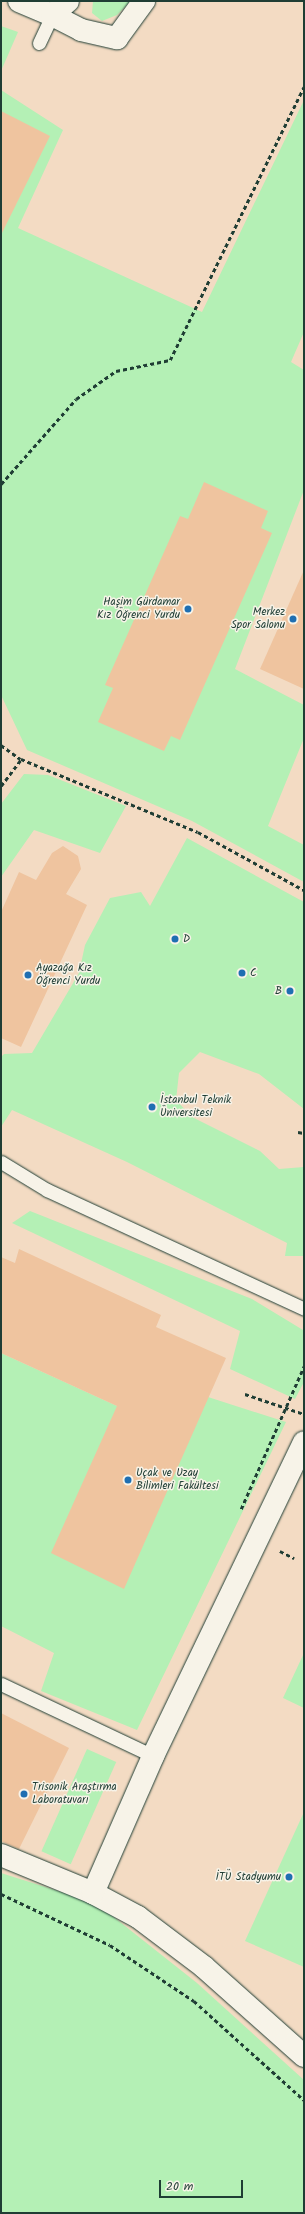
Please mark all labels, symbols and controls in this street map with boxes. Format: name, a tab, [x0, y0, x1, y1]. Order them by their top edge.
place label: Haşim Gürdamar Kız Öğrenci Yurdu	[97, 596, 180, 622]
marker: Haşim Gürdamar Kız Öğrenci Yurdu	[183, 604, 193, 614]
place label: Merkez Spor Salonu	[231, 606, 285, 632]
marker: Merkez Spor Salonu	[288, 614, 298, 624]
place label: D	[183, 932, 190, 946]
marker: D	[170, 934, 180, 944]
place label: Ayazağa Kız Öğrenci Yurdu	[36, 962, 100, 988]
place label: C	[250, 966, 257, 980]
marker: C	[237, 968, 247, 978]
marker: Ayazağa Kız Öğrenci Yurdu	[23, 970, 33, 980]
place label: B	[275, 984, 282, 998]
marker: B	[285, 986, 295, 996]
place label: İstanbul Teknik Üniversitesi	[160, 1094, 231, 1120]
marker: İstanbul Teknik Üniversitesi	[147, 1102, 157, 1112]
place label: Uçak ve Uzay Bilimleri Fakültesi	[136, 1467, 219, 1493]
marker: Uçak ve Uzay Bilimleri Fakültesi	[123, 1475, 133, 1485]
place label: Trisonik Araştırma Laboratuvarı	[32, 1781, 117, 1807]
marker: Trisonik Araştırma Laboratuvarı	[19, 1789, 29, 1799]
place label: İTÜ Stadyumu	[216, 1870, 281, 1884]
marker: İTÜ Stadyumu	[284, 1872, 294, 1882]
scale bar	[161, 2172, 245, 2198]
text: 20 m	[166, 2177, 193, 2196]

